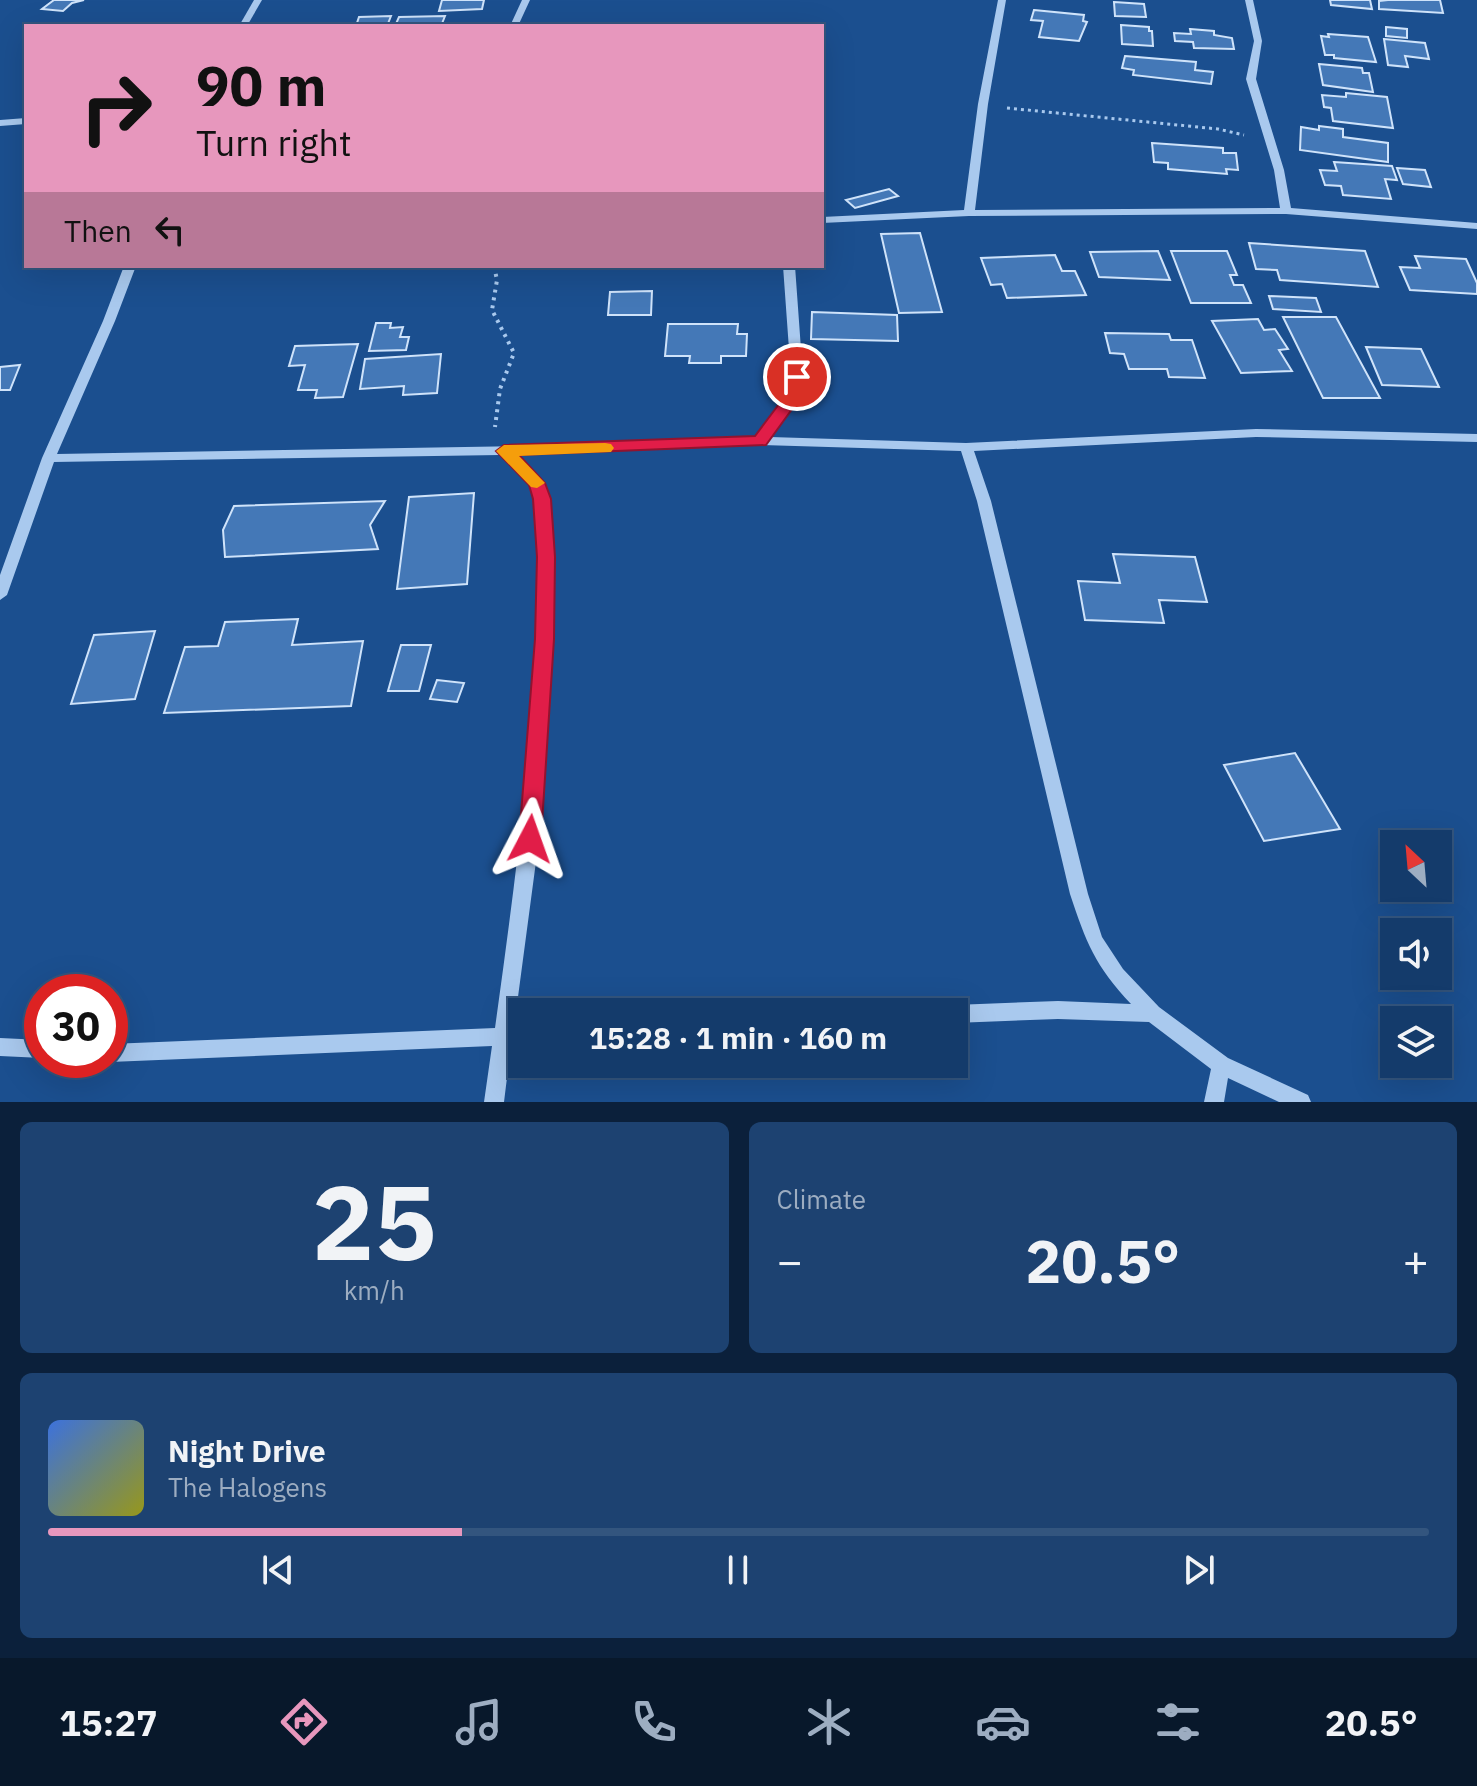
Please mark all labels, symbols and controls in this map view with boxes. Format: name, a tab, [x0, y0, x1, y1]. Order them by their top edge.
text: 90 m	[196, 49, 326, 121]
icon: right	[64, 56, 168, 160]
text: Turn right	[196, 119, 352, 166]
icon: left	[148, 208, 192, 252]
text: Then	[64, 211, 132, 250]
pin	[763, 343, 831, 411]
icon: arrive	[775, 355, 819, 399]
position arrow	[488, 797, 572, 881]
north arrow	[1380, 830, 1452, 902]
map controls	[1380, 830, 1452, 1078]
button: sound	[1380, 918, 1452, 990]
speed limit sign: 30	[24, 974, 128, 1078]
button: layers	[1380, 1006, 1452, 1078]
text: 15:28 · 1 min · 160 m	[589, 1018, 887, 1057]
text: 25	[312, 1153, 437, 1289]
text: Climate	[777, 1182, 866, 1216]
text: 20.5°	[1025, 1221, 1180, 1300]
text: −	[777, 1232, 803, 1289]
text: +	[1403, 1232, 1429, 1289]
text: km/h	[344, 1273, 405, 1307]
text: Night Drive	[168, 1431, 326, 1470]
text: The Halogens	[168, 1470, 327, 1504]
icon: previous	[256, 1548, 300, 1592]
icon: pause	[716, 1548, 760, 1592]
icon: next	[1177, 1548, 1221, 1592]
icon: directions	[276, 1694, 332, 1750]
icon: music	[451, 1694, 507, 1750]
icon: phone	[626, 1694, 682, 1750]
icon: climate	[801, 1694, 857, 1750]
icon: car	[975, 1694, 1031, 1750]
icon: filters	[1150, 1694, 1206, 1750]
text: 15:27	[59, 1699, 158, 1746]
text: 20.5°	[1325, 1699, 1418, 1746]

